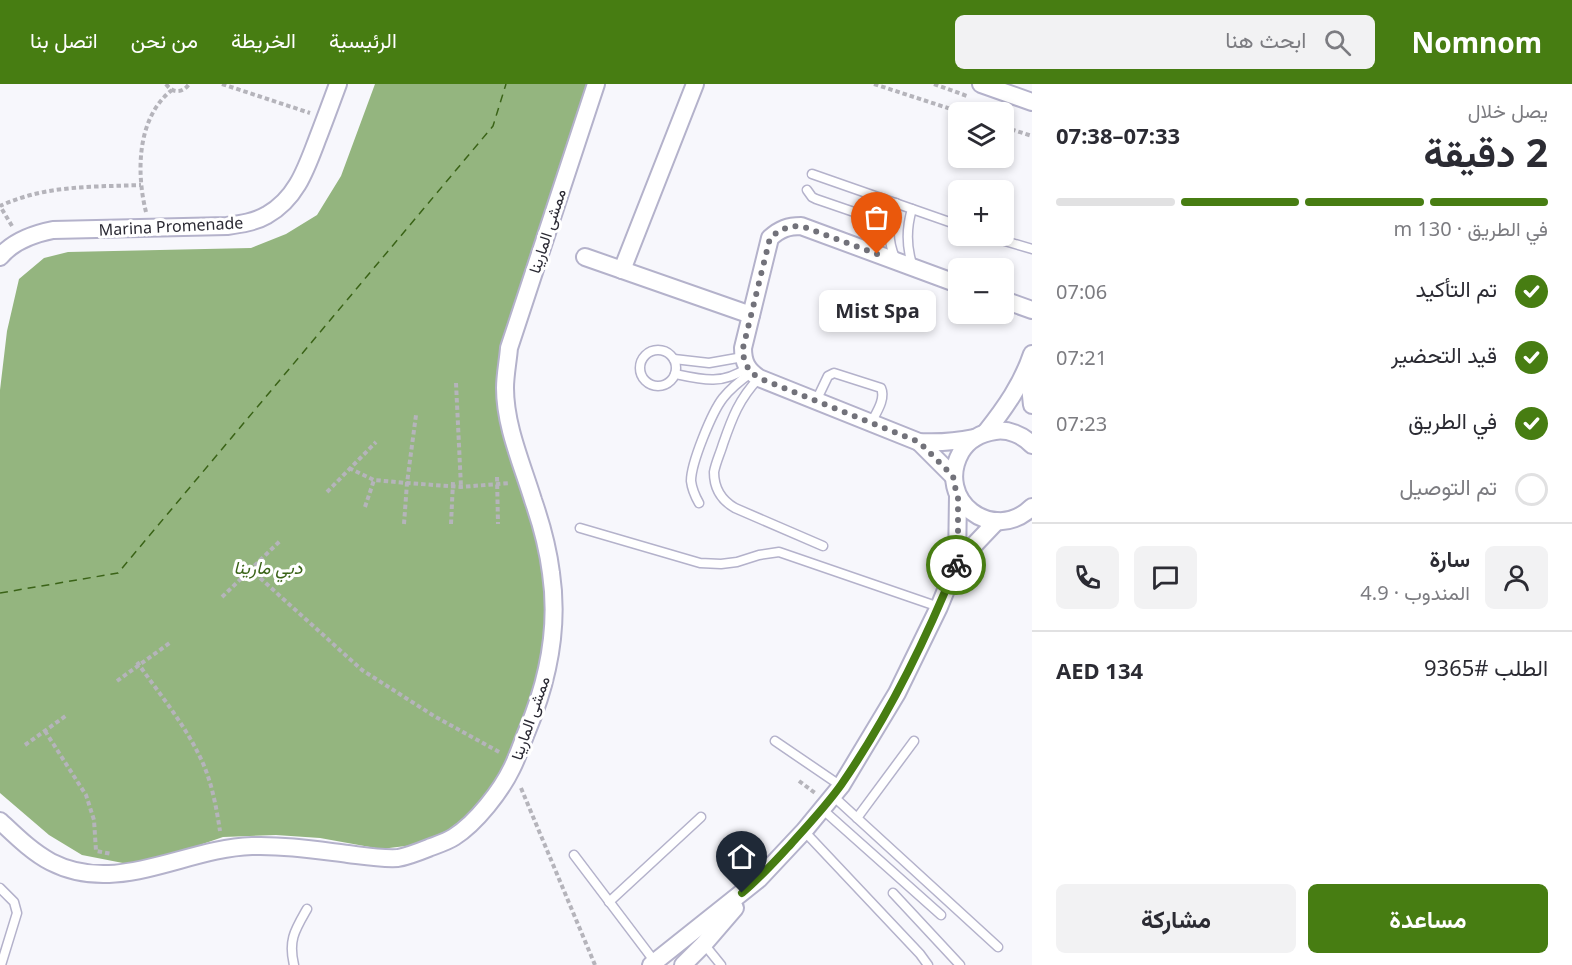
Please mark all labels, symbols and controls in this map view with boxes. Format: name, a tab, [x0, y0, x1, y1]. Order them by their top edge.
search box	[955, 15, 1375, 69]
text: Nomnom	[1411, 23, 1542, 61]
text: ابحث هنا	[1225, 24, 1306, 54]
text: اتصل بنا	[30, 26, 98, 54]
text: من نحن	[131, 26, 198, 54]
text: الخريطة	[231, 26, 296, 54]
text: الرئيسية	[329, 26, 397, 54]
icon: search	[1321, 26, 1354, 59]
text: يصل خلال	[1468, 97, 1548, 124]
map controls	[948, 102, 1014, 324]
button: layers	[948, 102, 1014, 168]
text: 07:33–07:38	[1056, 120, 1180, 150]
text: 2 دقيقة	[1424, 125, 1548, 178]
button: +	[948, 180, 1014, 246]
street label: ممشى المارينا	[523, 186, 571, 276]
pin	[851, 192, 902, 254]
icon: bag	[860, 201, 893, 234]
street label: Marina Promenade	[98, 211, 244, 241]
text: في الطريق · 130 m	[1393, 215, 1548, 242]
button: −	[948, 258, 1014, 324]
text: تم التأكيد	[1416, 273, 1497, 303]
icon: check	[1515, 275, 1548, 308]
text: 07:06	[1056, 278, 1107, 305]
callout: Mist Spa	[818, 290, 936, 332]
text: Mist Spa	[835, 297, 920, 324]
text: قيد التحضير	[1391, 339, 1497, 369]
icon: check	[1515, 341, 1548, 374]
text: 07:21	[1056, 344, 1107, 371]
text: في الطريق	[1408, 405, 1497, 435]
icon: check	[1515, 407, 1548, 440]
text: 07:23	[1056, 410, 1107, 437]
text: تم التوصيل	[1400, 471, 1497, 501]
courier	[926, 535, 986, 595]
text: سارة	[1429, 543, 1470, 573]
button: phone	[1056, 546, 1119, 609]
button: chat	[1134, 546, 1197, 609]
button: person	[1485, 546, 1548, 609]
icon: bike	[940, 549, 973, 582]
water label: دبي مارينا	[234, 555, 303, 583]
text: المندوب · 4.9	[1360, 579, 1470, 606]
text: الطلب #9365	[1424, 652, 1548, 682]
text: AED 134	[1056, 655, 1143, 685]
street label: ممشى المارينا	[505, 673, 555, 763]
pin	[716, 831, 767, 893]
icon: home	[725, 840, 758, 873]
button: مشاركة	[1056, 884, 1296, 953]
button: مساعدة	[1308, 884, 1548, 953]

